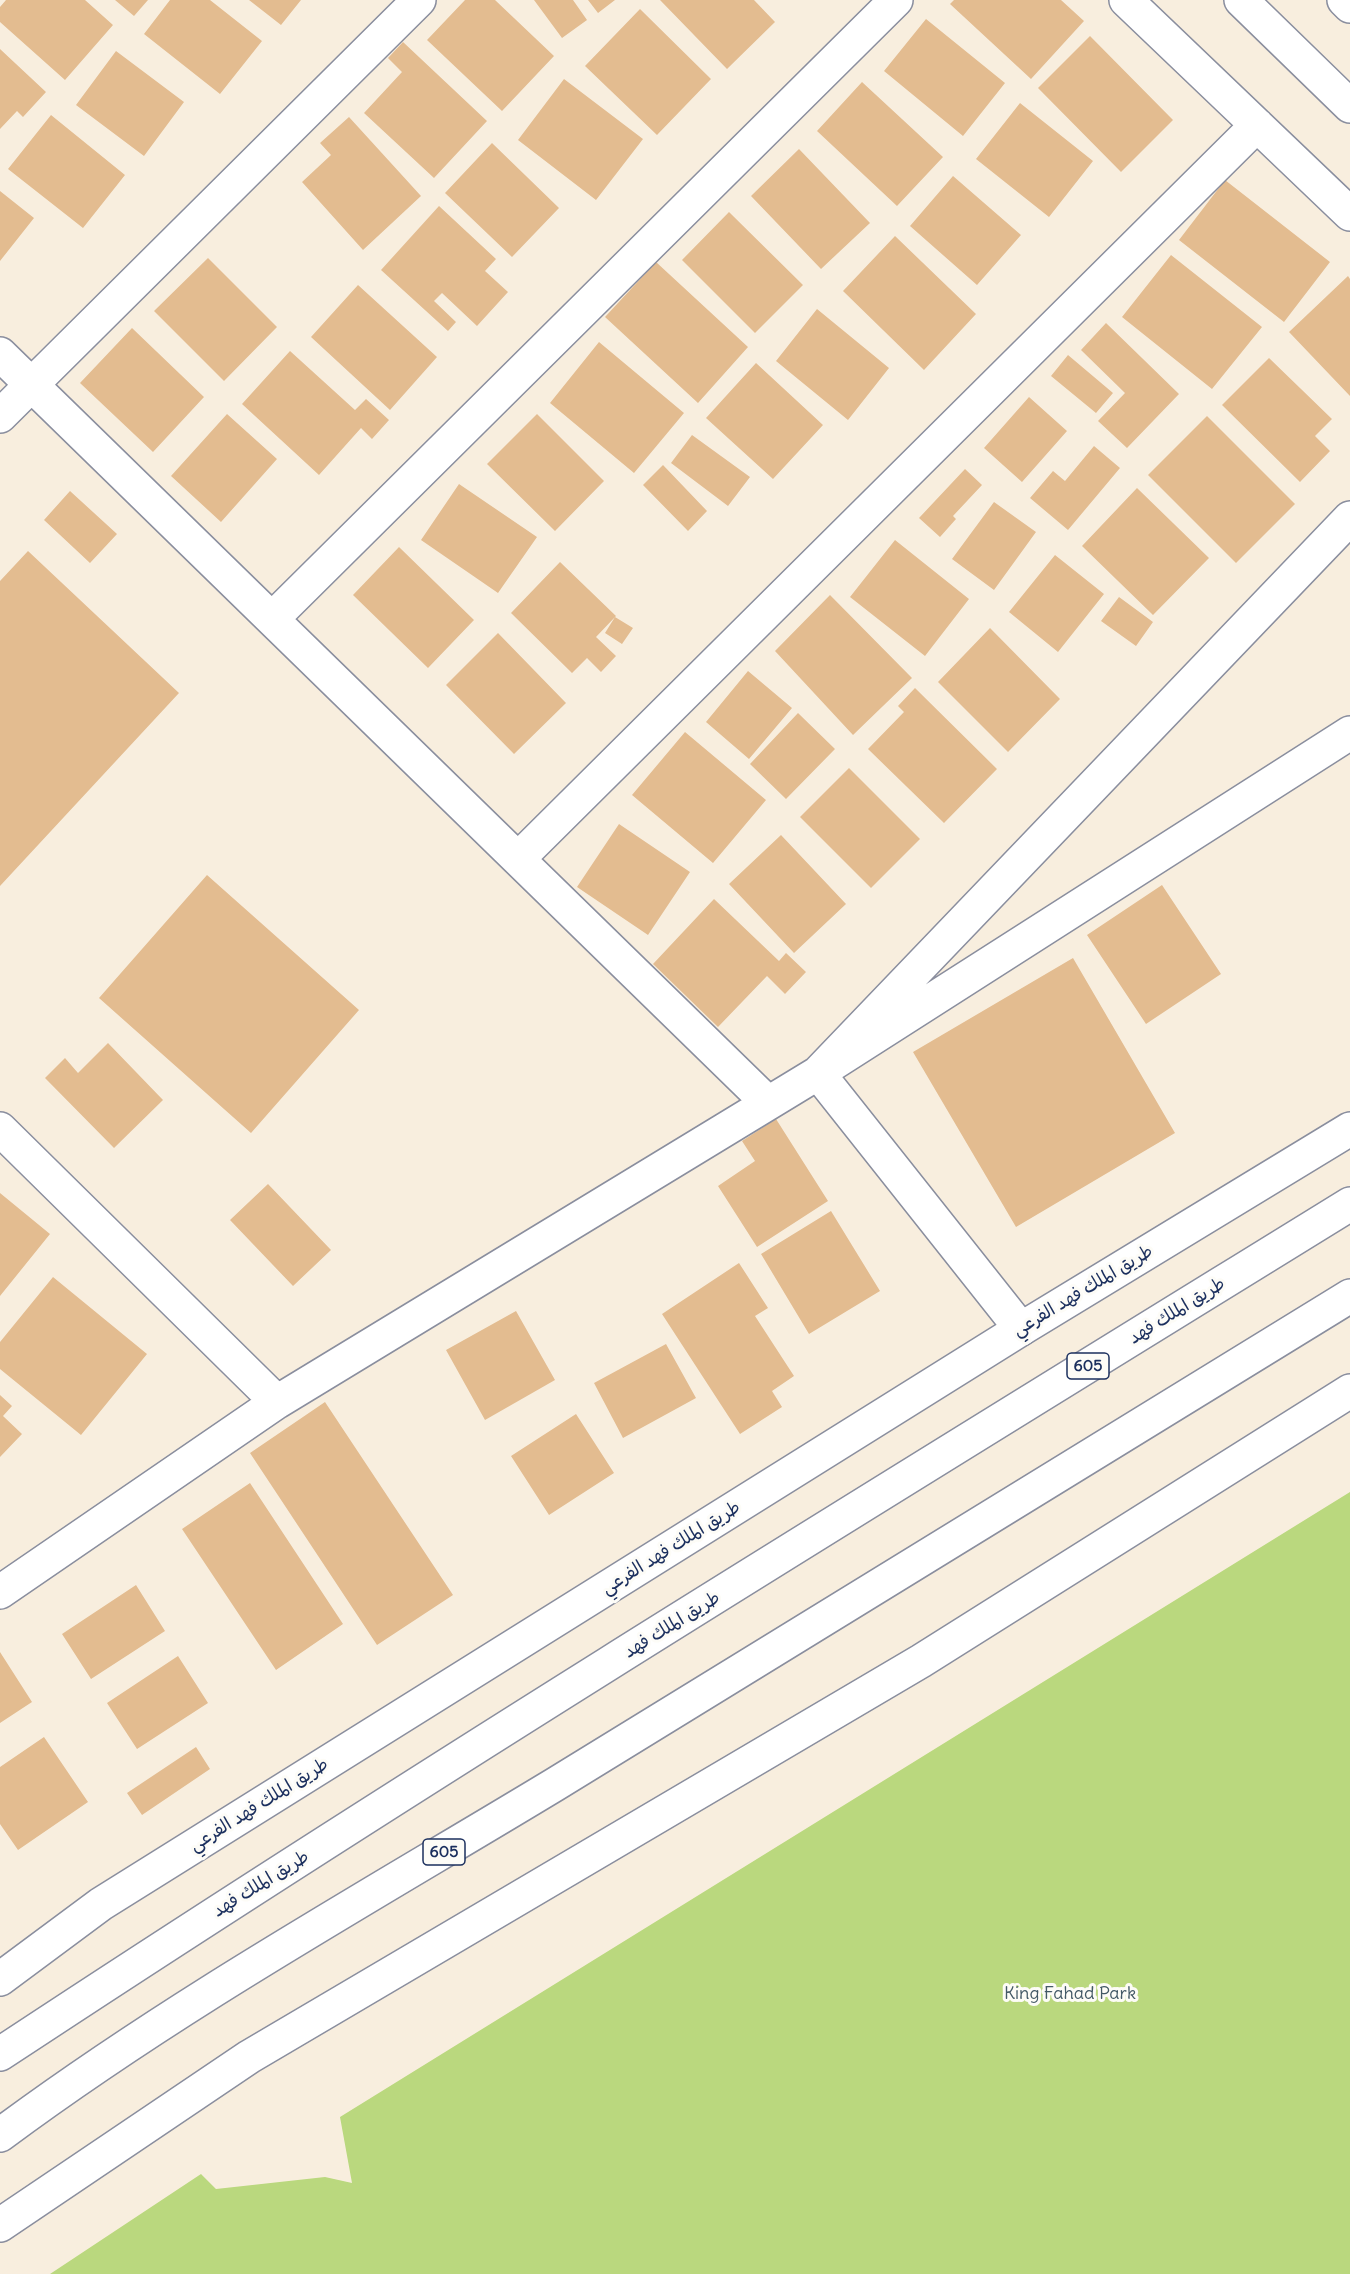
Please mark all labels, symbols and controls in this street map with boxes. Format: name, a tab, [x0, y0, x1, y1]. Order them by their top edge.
street label: طريق الملك فهد الفرعي	[1009, 1241, 1157, 1341]
street label: طريق الملك فهد	[1125, 1273, 1229, 1349]
road number: 605	[1067, 1353, 1109, 1379]
street label: طريق الملك فهد الفرعي	[597, 1496, 745, 1600]
street label: طريق الملك فهد	[620, 1587, 724, 1663]
street label: طريق الملك فهد الفرعي	[185, 1753, 333, 1857]
road number: 605	[423, 1839, 465, 1865]
street label: طريق الملك فهد	[209, 1846, 313, 1922]
park label: King Fahad Park	[1004, 1983, 1136, 2005]

